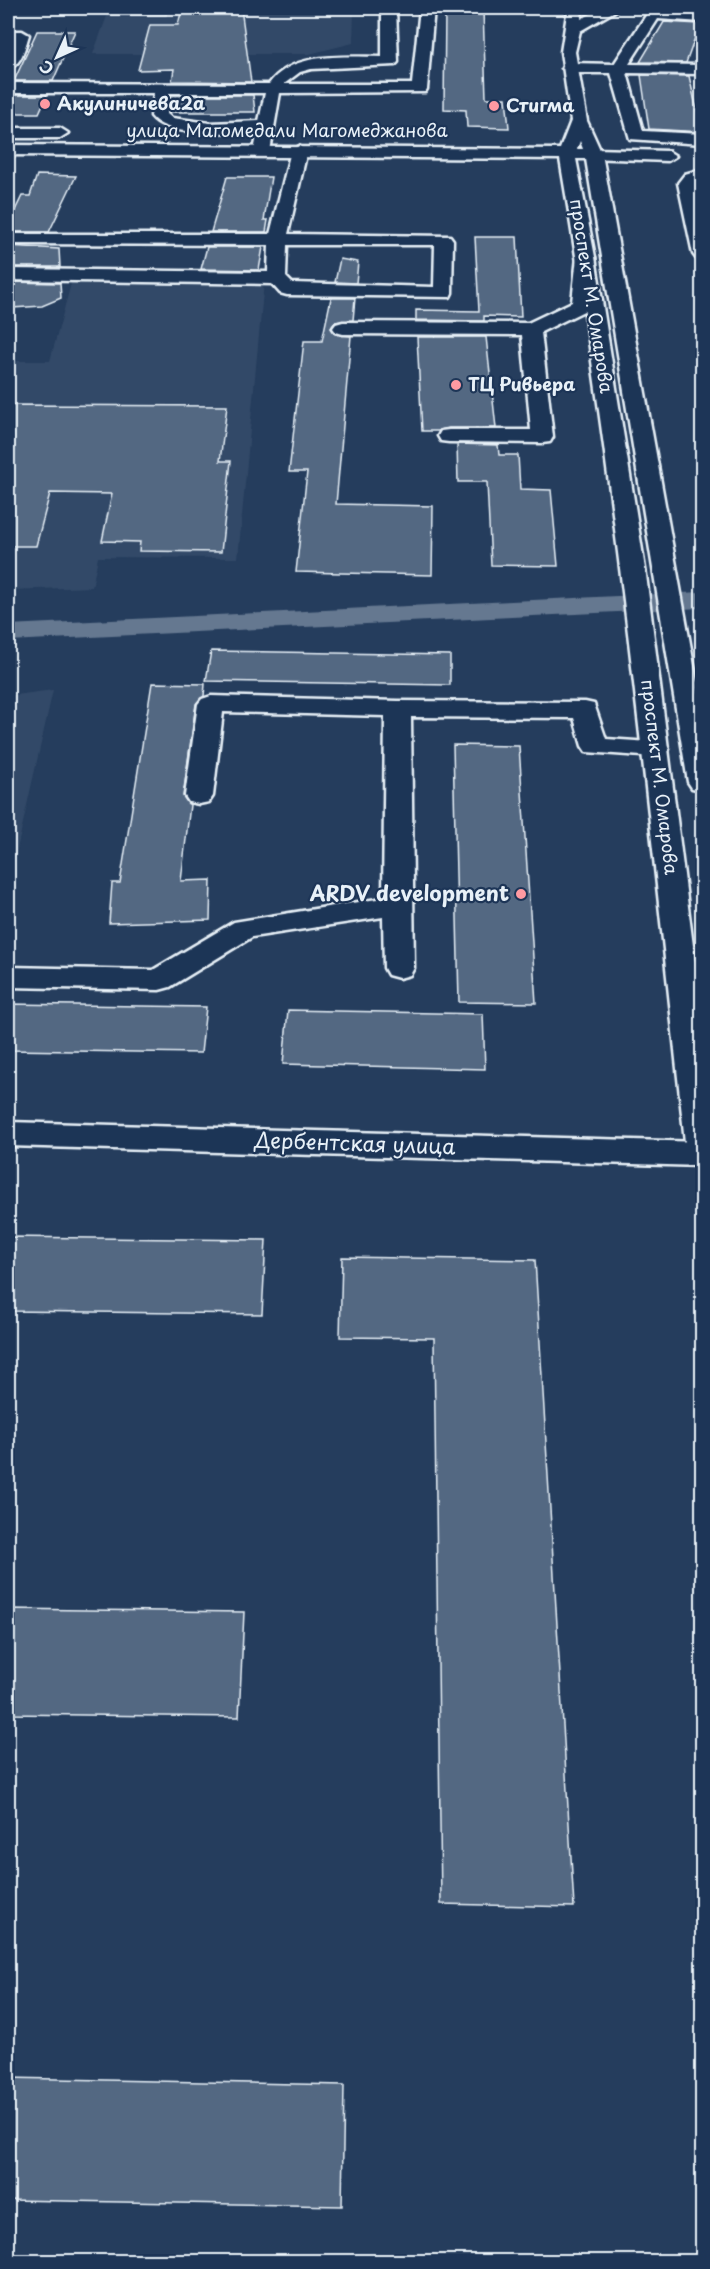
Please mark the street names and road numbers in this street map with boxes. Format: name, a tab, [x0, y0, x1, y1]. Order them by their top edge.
street label: улица Магомедали Магомеджанова	[126, 116, 449, 143]
street label: проспект М. Омарова	[564, 197, 621, 396]
street label: проспект М. Омарова	[635, 678, 686, 877]
street label: Дербентская улица	[253, 1122, 457, 1162]

